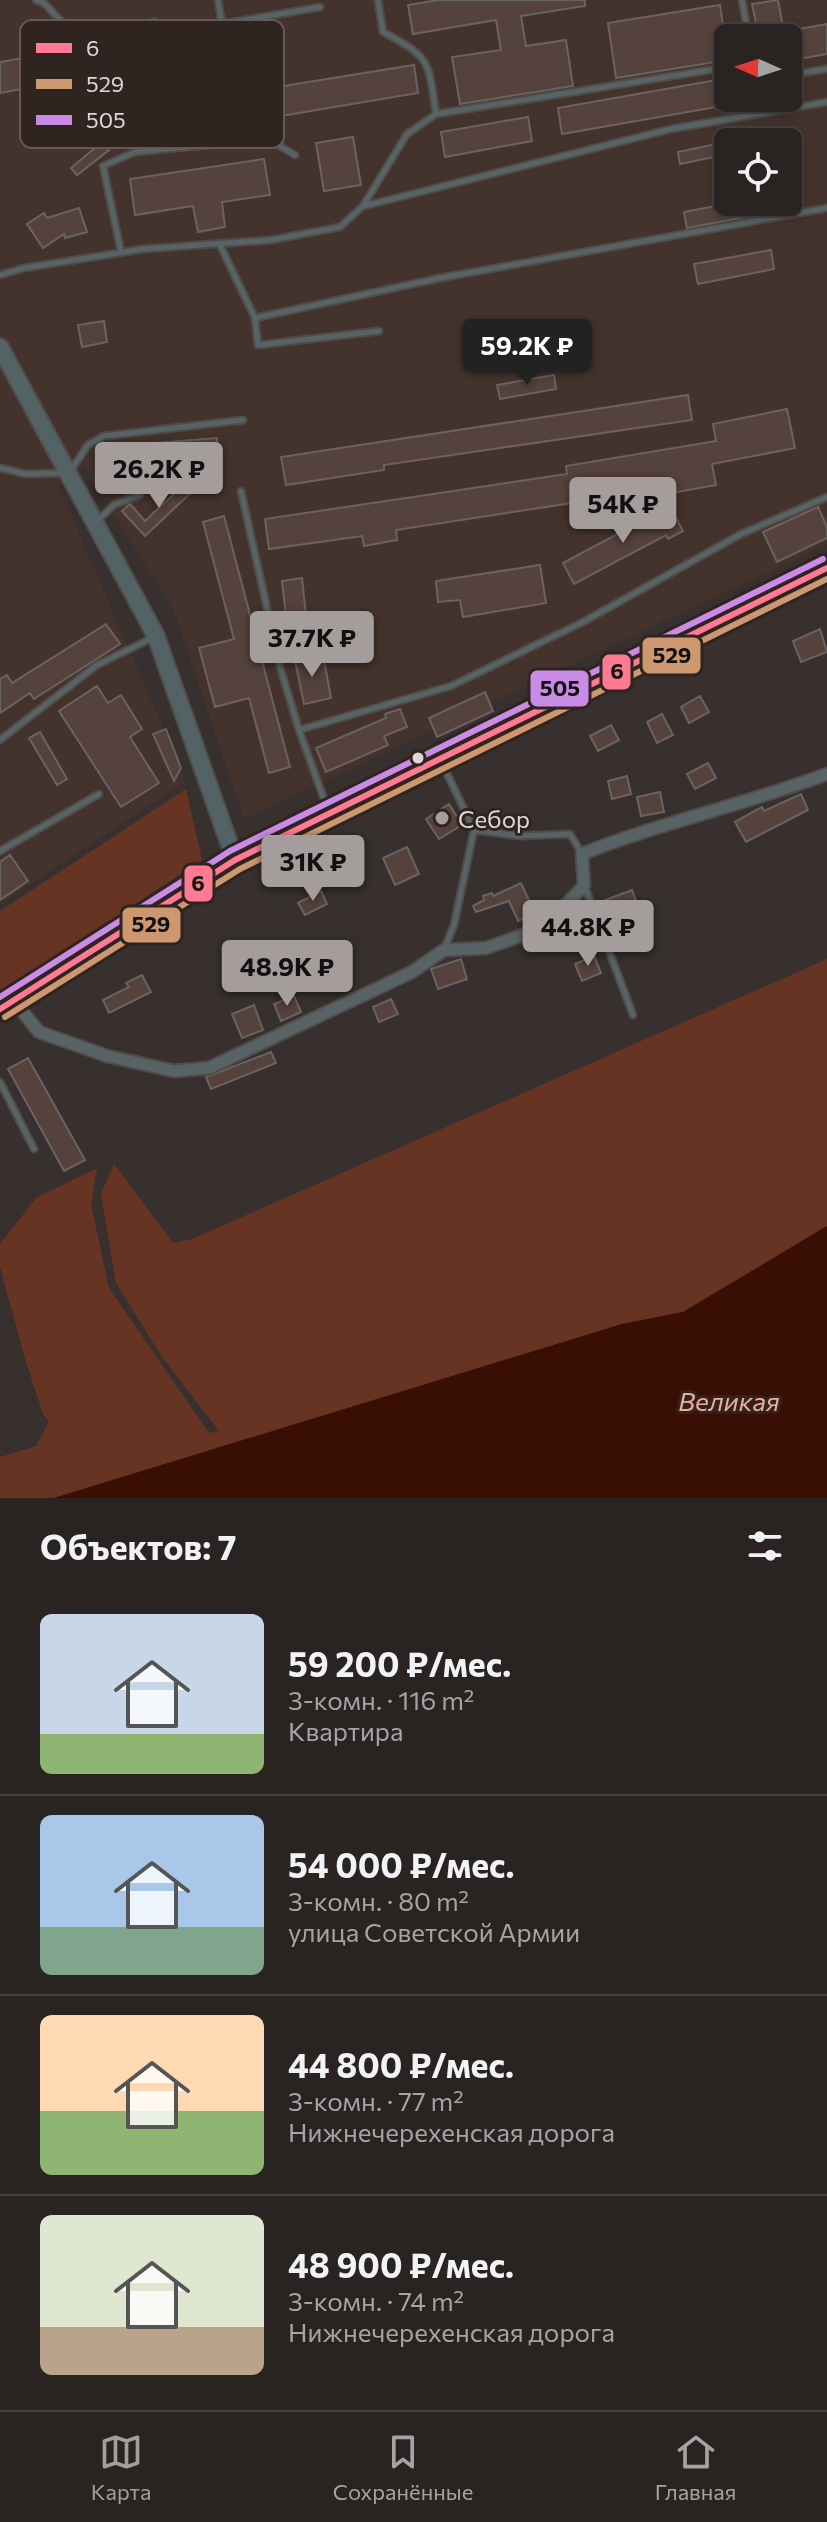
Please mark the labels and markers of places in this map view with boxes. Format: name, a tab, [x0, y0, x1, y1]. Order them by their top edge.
pin: 59.2K ₽	[453, 319, 601, 387]
pin: 26.2K ₽	[85, 442, 233, 510]
pin: 54K ₽	[567, 477, 679, 545]
pin: 37.7K ₽	[238, 611, 386, 679]
unlabelled marker	[410, 750, 426, 766]
place label: Себор	[458, 804, 530, 833]
marker: Себор	[433, 809, 451, 827]
pin: 31K ₽	[257, 835, 369, 903]
pin: 44.8K ₽	[514, 900, 662, 968]
pin: 48.9K ₽	[213, 940, 361, 1008]

